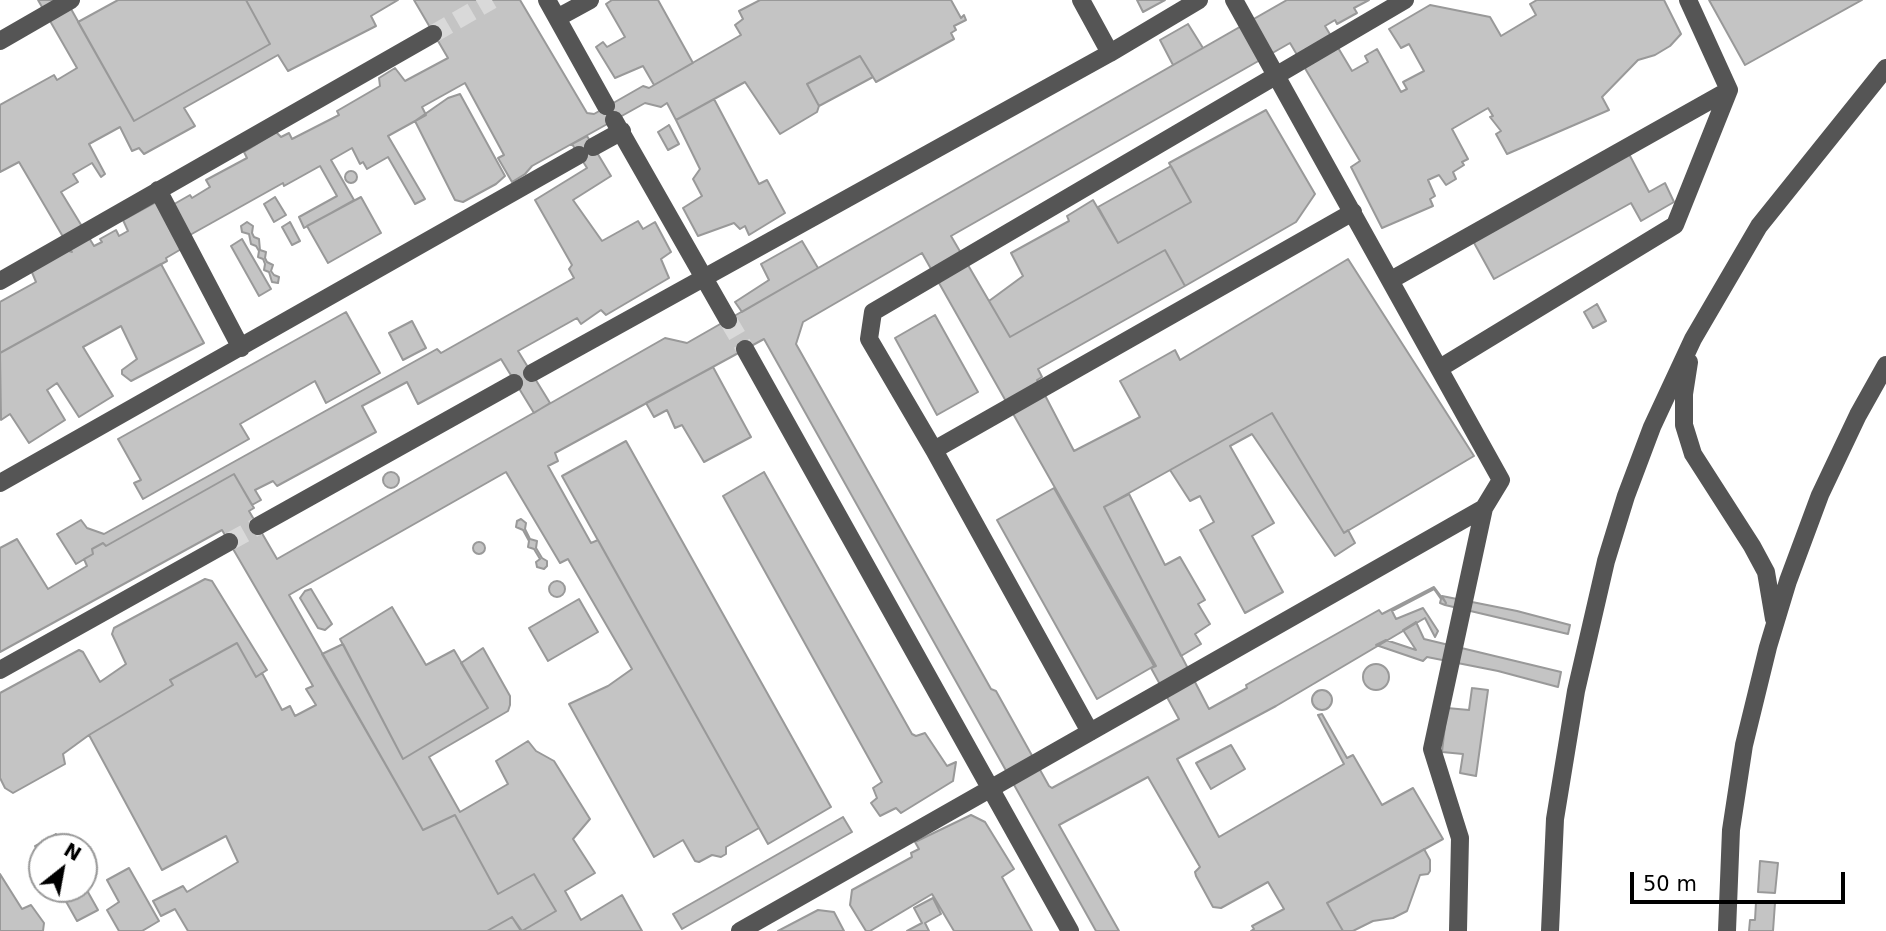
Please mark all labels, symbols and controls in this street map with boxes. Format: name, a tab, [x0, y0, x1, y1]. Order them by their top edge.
north arrow	[28, 833, 98, 903]
text: N	[60, 838, 85, 865]
scale bar	[1634, 858, 1849, 902]
text: 50 m	[1643, 872, 1697, 896]

